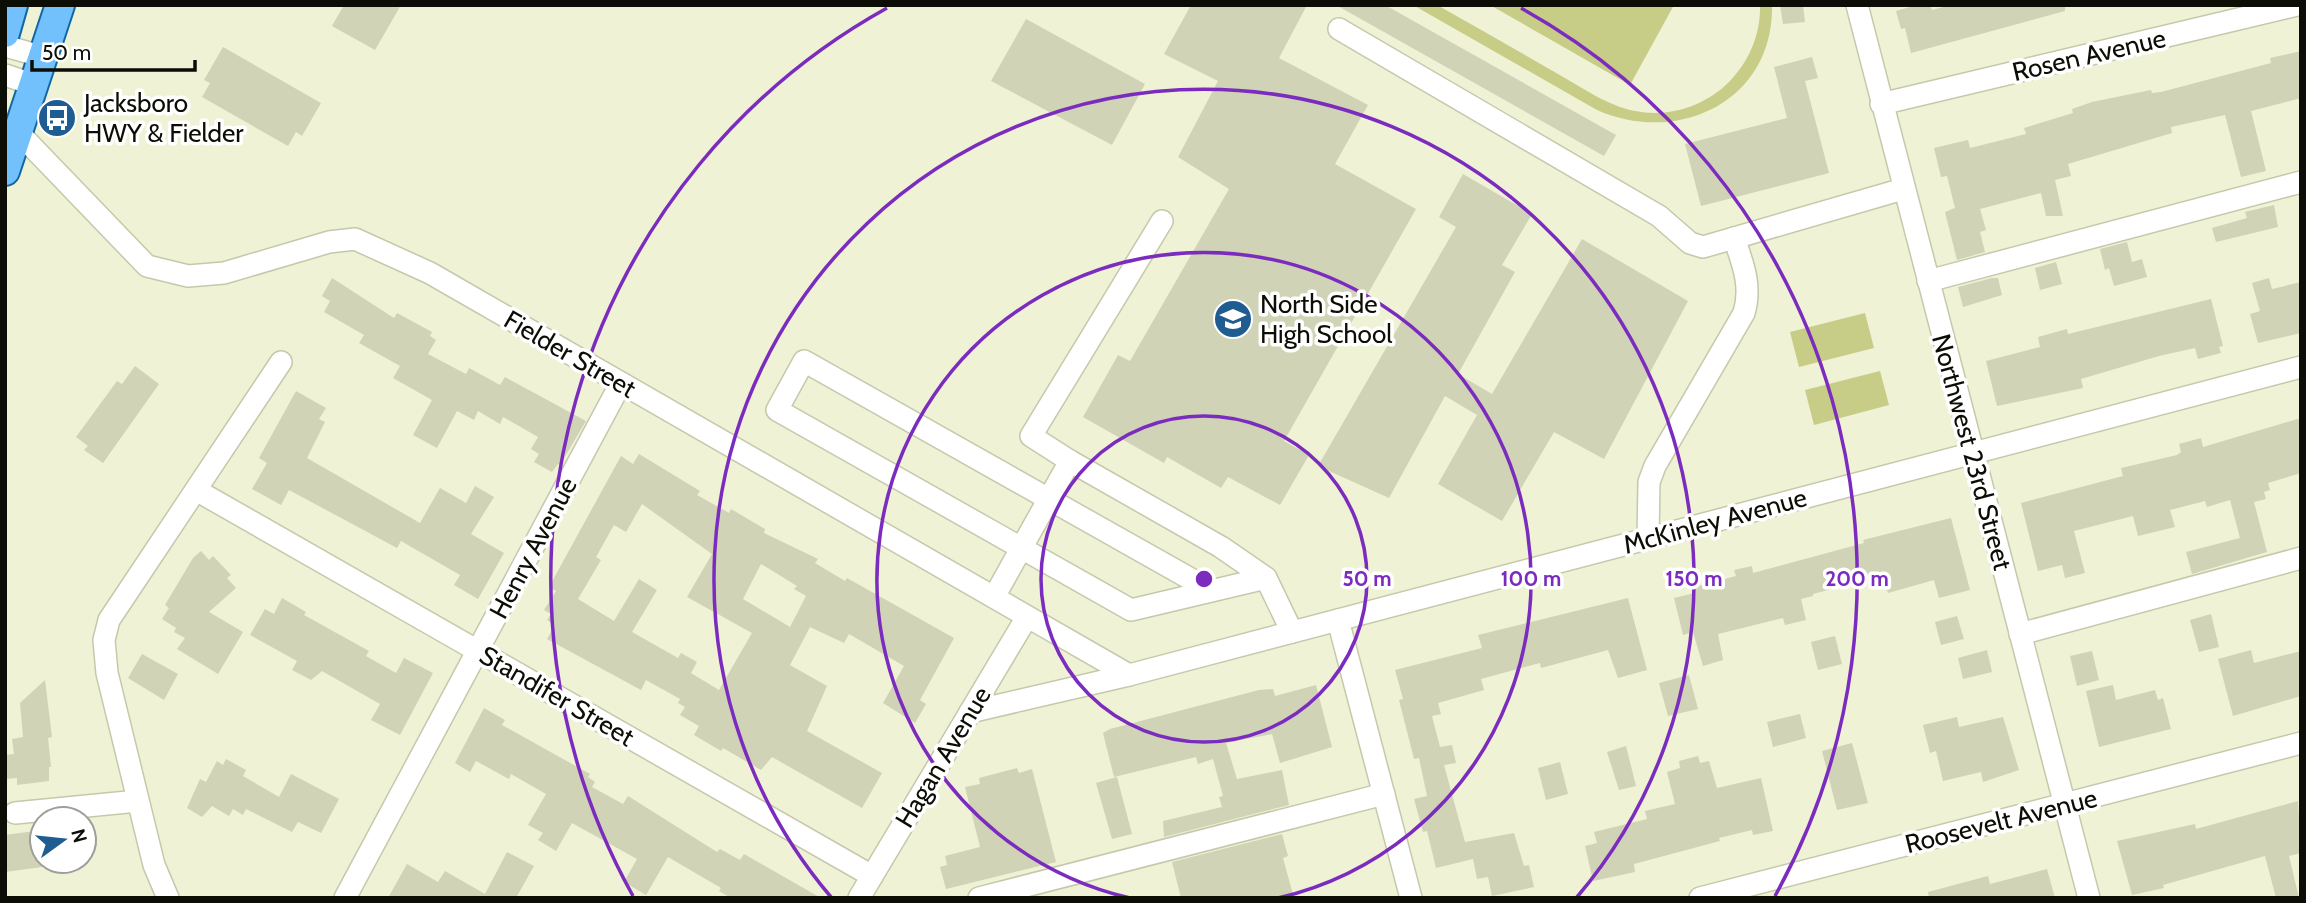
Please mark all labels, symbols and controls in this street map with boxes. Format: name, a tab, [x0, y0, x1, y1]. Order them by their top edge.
street label: Rosen Avenue	[2009, 22, 2169, 88]
scale bar	[32, 28, 194, 72]
text: 50 m	[42, 40, 91, 65]
place label: Jacksboro HWY & Fielder	[83, 87, 244, 149]
bus stop icon: Jacksboro HWY & Fielder	[36, 97, 78, 139]
place label: North Side High School	[1260, 288, 1392, 350]
school or university icon: North Side High School	[1212, 298, 1254, 340]
street label: Fielder Street	[498, 303, 642, 405]
street label: Northwest 23rd Street	[1925, 330, 2019, 574]
street label: Henry Avenue	[482, 472, 584, 624]
street label: McKinley Avenue	[1620, 481, 1810, 561]
text: 50 m	[1342, 566, 1392, 591]
text: 100 m	[1501, 566, 1561, 591]
text: 150 m	[1666, 566, 1722, 591]
text: 200 m	[1825, 566, 1889, 591]
centre of rings	[1192, 567, 1216, 591]
street label: Standifer Street	[474, 639, 640, 753]
street label: Hagan Avenue	[888, 681, 998, 833]
street label: Roosevelt Avenue	[1902, 782, 2100, 860]
north arrow	[28, 805, 98, 875]
text: N	[66, 826, 92, 845]

